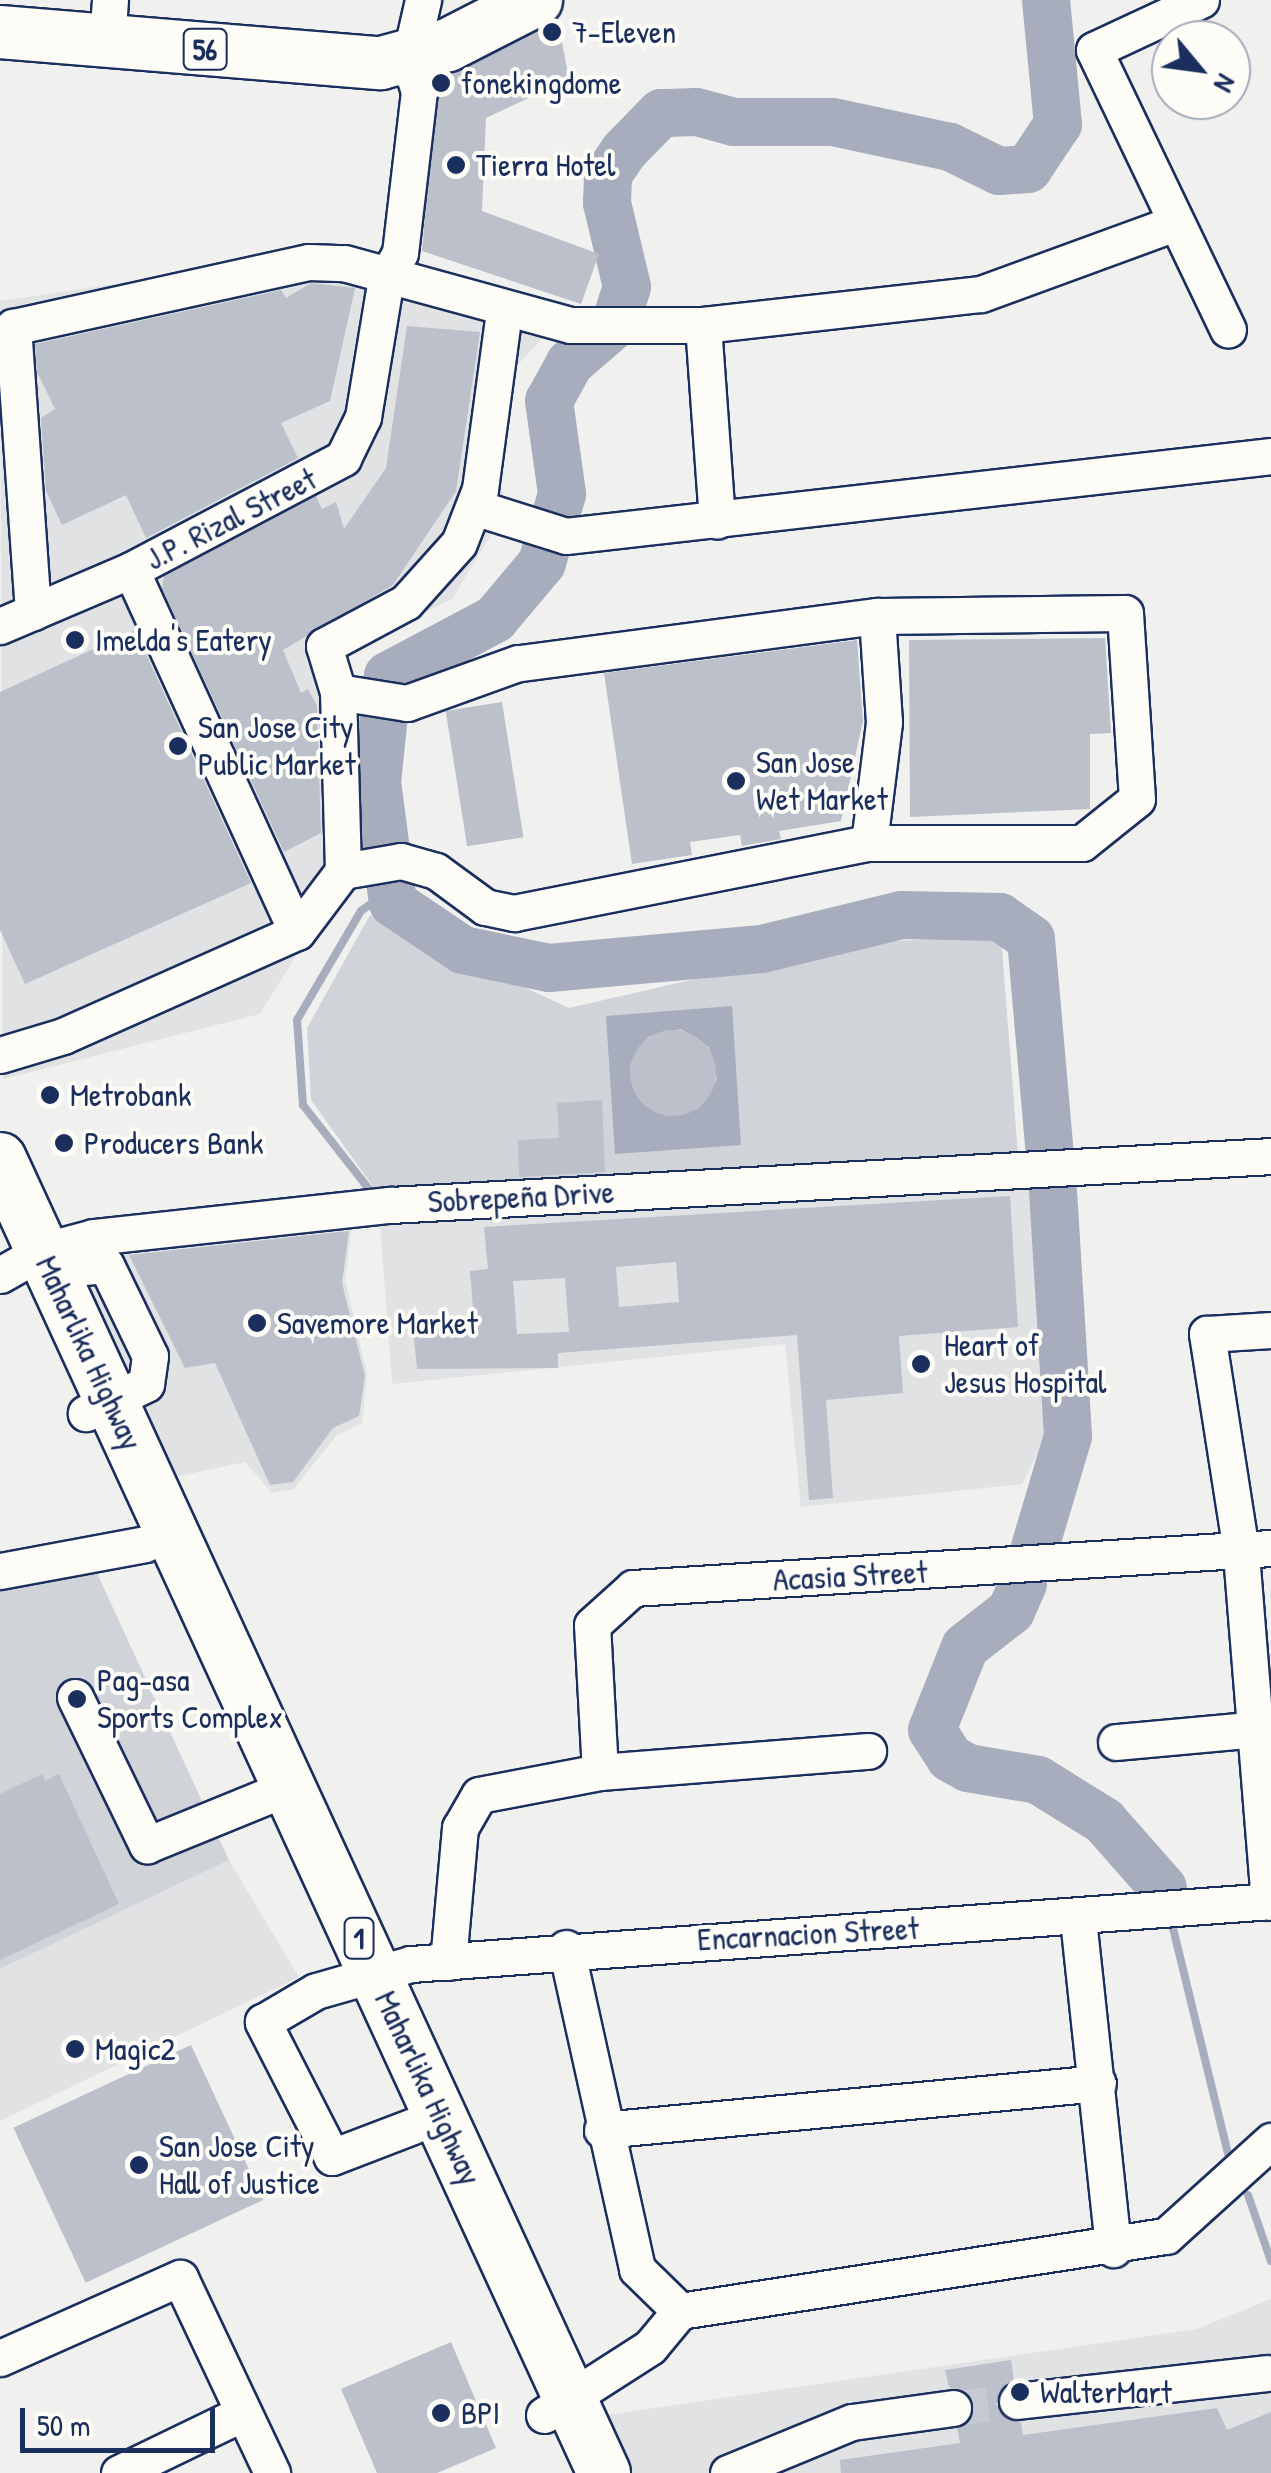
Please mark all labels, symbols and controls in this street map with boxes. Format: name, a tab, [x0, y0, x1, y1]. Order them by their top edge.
place label: 7-Eleven	[572, 13, 676, 51]
north arrow	[1151, 20, 1251, 120]
marker: 7-Eleven	[541, 21, 563, 43]
road number: 56	[182, 24, 228, 74]
place label: fonekingdome	[461, 64, 622, 102]
text: N	[1205, 68, 1246, 99]
marker: fonekingdome	[430, 72, 452, 94]
place label: Tierra Hotel	[476, 146, 616, 184]
marker: Tierra Hotel	[445, 154, 467, 176]
street label: J.P. Rizal Street	[139, 460, 323, 578]
place label: Imelda's Eatery	[95, 621, 272, 659]
marker: Imelda's Eatery	[64, 629, 86, 651]
place label: San Jose City Public Market	[198, 709, 356, 784]
marker: San Jose City Public Market	[167, 735, 189, 757]
place label: San Jose Wet Market	[756, 744, 888, 819]
marker: San Jose Wet Market	[725, 770, 747, 792]
place label: Metrobank	[70, 1076, 191, 1114]
marker: Metrobank	[39, 1084, 61, 1106]
place label: Producers Bank	[84, 1124, 264, 1162]
marker: Producers Bank	[53, 1132, 75, 1154]
street label: Sobrepeña Drive	[427, 1173, 615, 1221]
street label: Maharlika Highway	[27, 1250, 151, 1456]
place label: Savemore Market	[277, 1304, 478, 1342]
marker: Savemore Market	[246, 1312, 268, 1334]
place label: Heart of Jesus Hospital	[944, 1327, 1106, 1402]
marker: Heart of Jesus Hospital	[908, 1351, 934, 1377]
street label: Acasia Street	[772, 1553, 928, 1599]
place label: Pag-asa Sports Complex	[97, 1662, 283, 1737]
marker: Pag-asa Sports Complex	[66, 1688, 88, 1710]
street label: Encarnacion Street	[696, 1909, 920, 1959]
road number: 1	[342, 1913, 376, 1963]
street label: Maharlika Highway	[366, 1985, 490, 2191]
place label: Magic2	[95, 2030, 175, 2068]
marker: Magic2	[64, 2038, 86, 2060]
place label: San Jose City Hall of Justice	[159, 2128, 320, 2203]
marker: San Jose City Hall of Justice	[128, 2154, 150, 2176]
place label: WalterMart	[1040, 2373, 1172, 2411]
marker: WalterMart	[1009, 2381, 1031, 2403]
scale bar	[25, 2388, 220, 2450]
place label: BPI	[461, 2394, 500, 2432]
marker: BPI	[430, 2402, 452, 2424]
text: 50 m	[37, 2405, 90, 2445]

